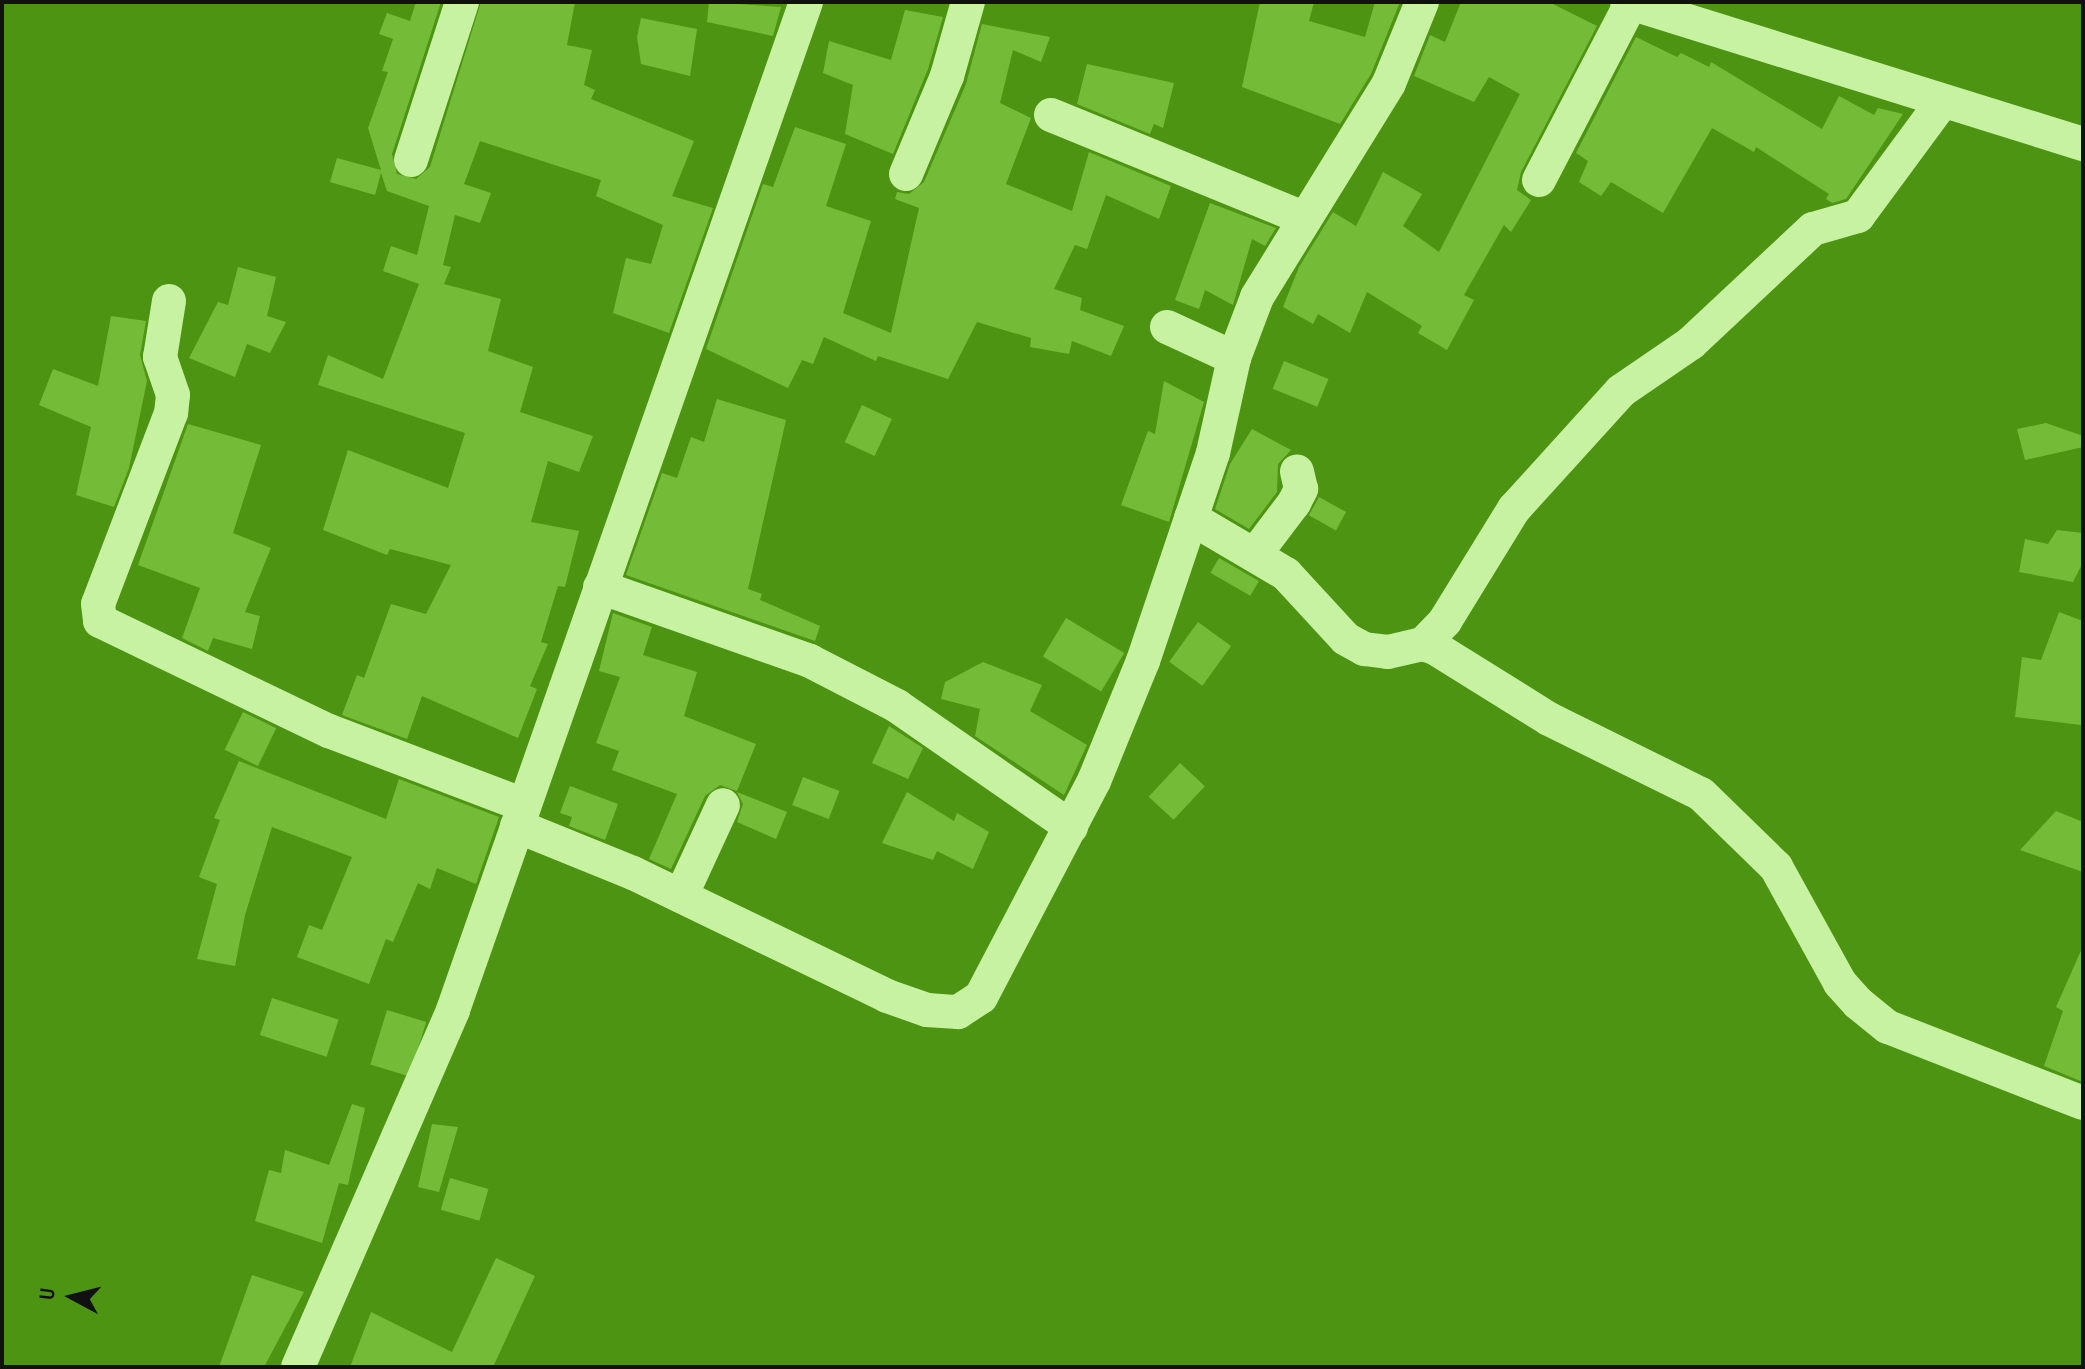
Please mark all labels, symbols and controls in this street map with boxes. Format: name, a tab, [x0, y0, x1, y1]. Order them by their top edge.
north arrow	[32, 1257, 112, 1337]
text: U	[34, 1287, 62, 1301]

